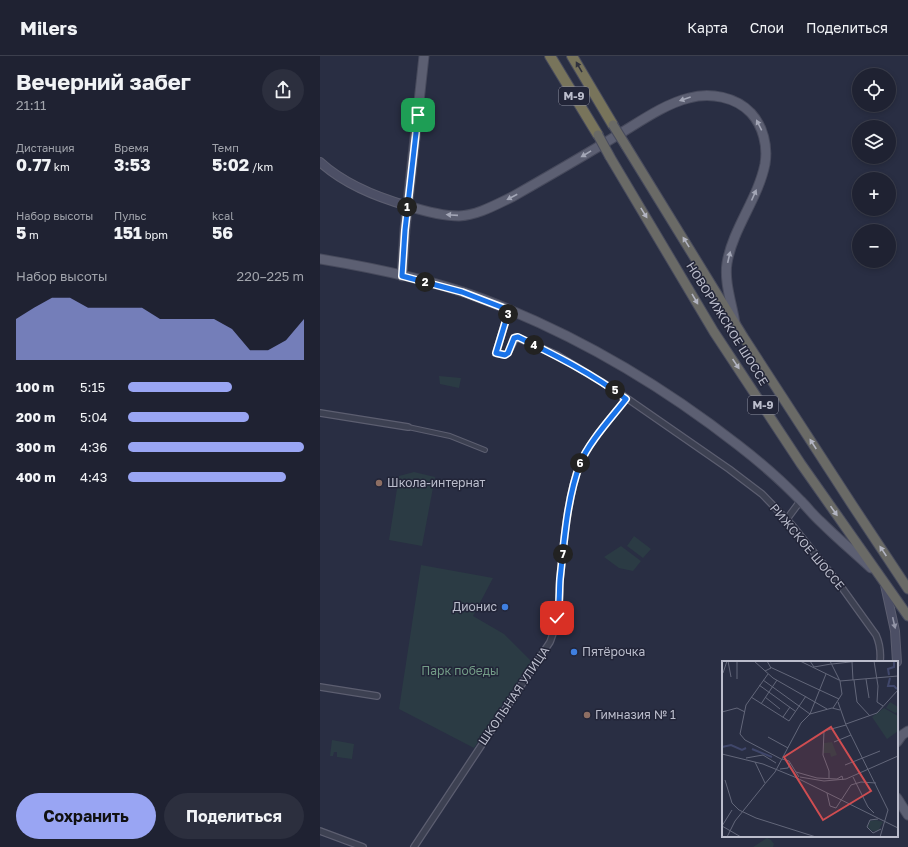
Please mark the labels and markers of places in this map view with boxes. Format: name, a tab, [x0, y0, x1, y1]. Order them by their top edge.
pin	[401, 98, 435, 132]
pin: 1	[397, 197, 417, 217]
pin: 2	[415, 272, 435, 292]
pin: 3	[498, 304, 518, 324]
pin: 4	[524, 335, 544, 355]
pin: 5	[605, 380, 625, 400]
pin: 6	[570, 453, 590, 473]
place label: Школа-интернат	[387, 475, 485, 490]
marker: Школа-интернат	[374, 478, 384, 488]
pin: 7	[553, 544, 573, 564]
place label: Дионис	[453, 599, 497, 614]
pin	[540, 601, 574, 635]
marker: Дионис	[500, 602, 510, 612]
place label: Пятёрочка	[582, 644, 645, 659]
marker: Пятёрочка	[569, 647, 579, 657]
place label: Гимназия № 1	[595, 707, 676, 722]
marker: Гимназия № 1	[582, 710, 592, 720]

